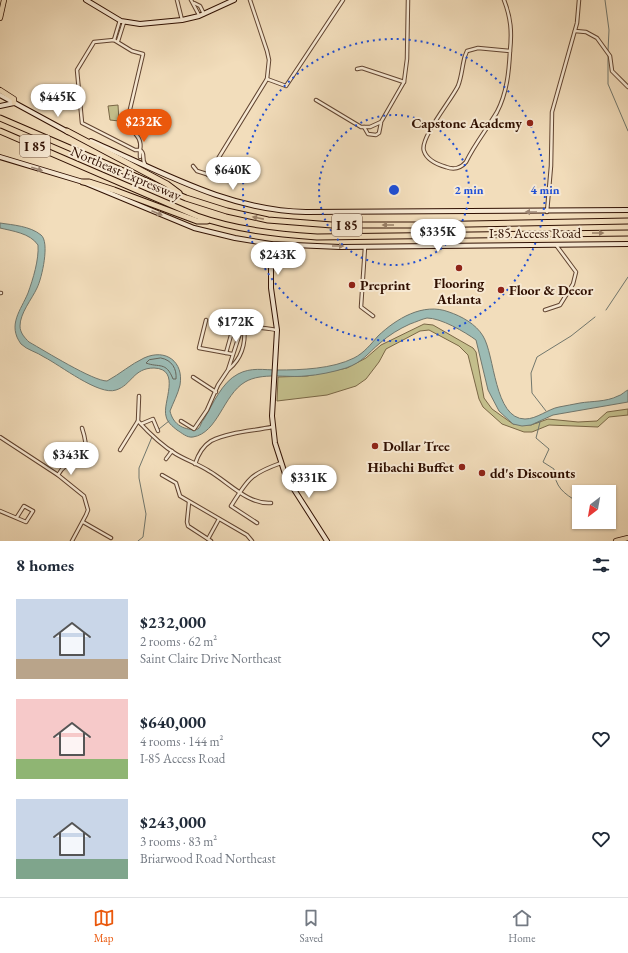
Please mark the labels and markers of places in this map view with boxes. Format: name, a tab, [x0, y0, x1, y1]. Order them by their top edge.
pin: $445K	[30, 84, 86, 118]
pin: $232K	[116, 109, 172, 143]
place label: Capstone Academy	[411, 114, 522, 132]
marker: Capstone Academy	[525, 118, 535, 128]
pin: $640K	[205, 157, 261, 191]
centre of rings	[387, 183, 401, 197]
pin: $335K	[410, 219, 466, 253]
pin: $243K	[250, 242, 306, 276]
marker: Flooring Atlanta	[454, 263, 464, 273]
place label: Flooring Atlanta	[434, 274, 485, 308]
place label: Preprint	[360, 276, 411, 294]
marker: Preprint	[347, 280, 357, 290]
place label: Floor & Decor	[509, 281, 593, 299]
marker: Floor & Decor	[496, 285, 506, 295]
pin: $172K	[208, 309, 264, 343]
place label: Dollar Tree	[383, 437, 450, 455]
marker: Dollar Tree	[370, 441, 380, 451]
pin: $343K	[43, 442, 99, 476]
place label: Hibachi Buffet	[368, 458, 455, 476]
marker: Hibachi Buffet	[457, 462, 467, 472]
place label: dd's Discounts	[490, 464, 575, 482]
pin: $331K	[281, 465, 337, 499]
marker: dd's Discounts	[477, 468, 487, 478]

